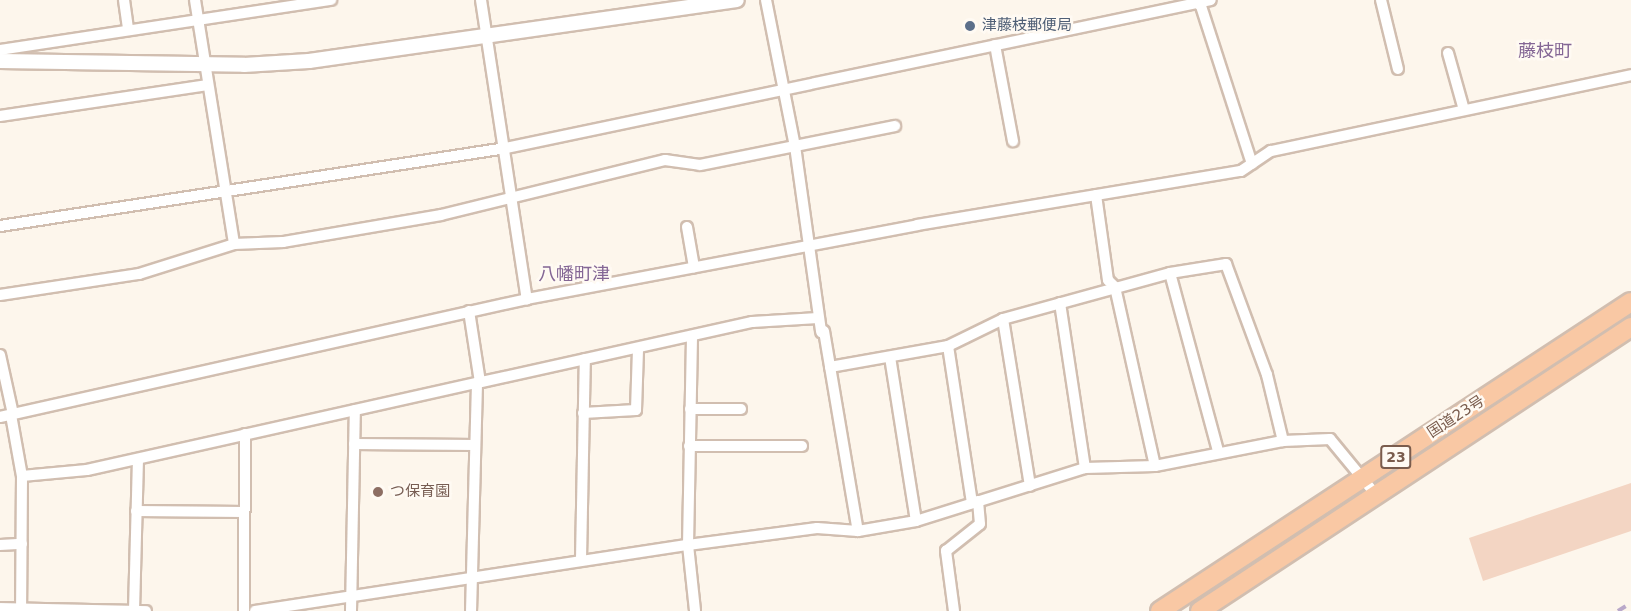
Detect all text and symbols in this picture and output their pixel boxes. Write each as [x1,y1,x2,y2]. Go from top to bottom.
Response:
place label: 津藤枝郵便局 [982,17,1072,35]
marker: 津藤枝郵便局 [963,19,977,33]
district label: 藤枝町 [1518,40,1572,62]
district label: 八幡町津 [538,263,610,285]
street label: 国道23号 [1424,392,1488,442]
road number: 23 [1380,446,1412,468]
place label: つ保育園 [390,483,450,501]
marker: つ保育園 [371,485,385,499]

